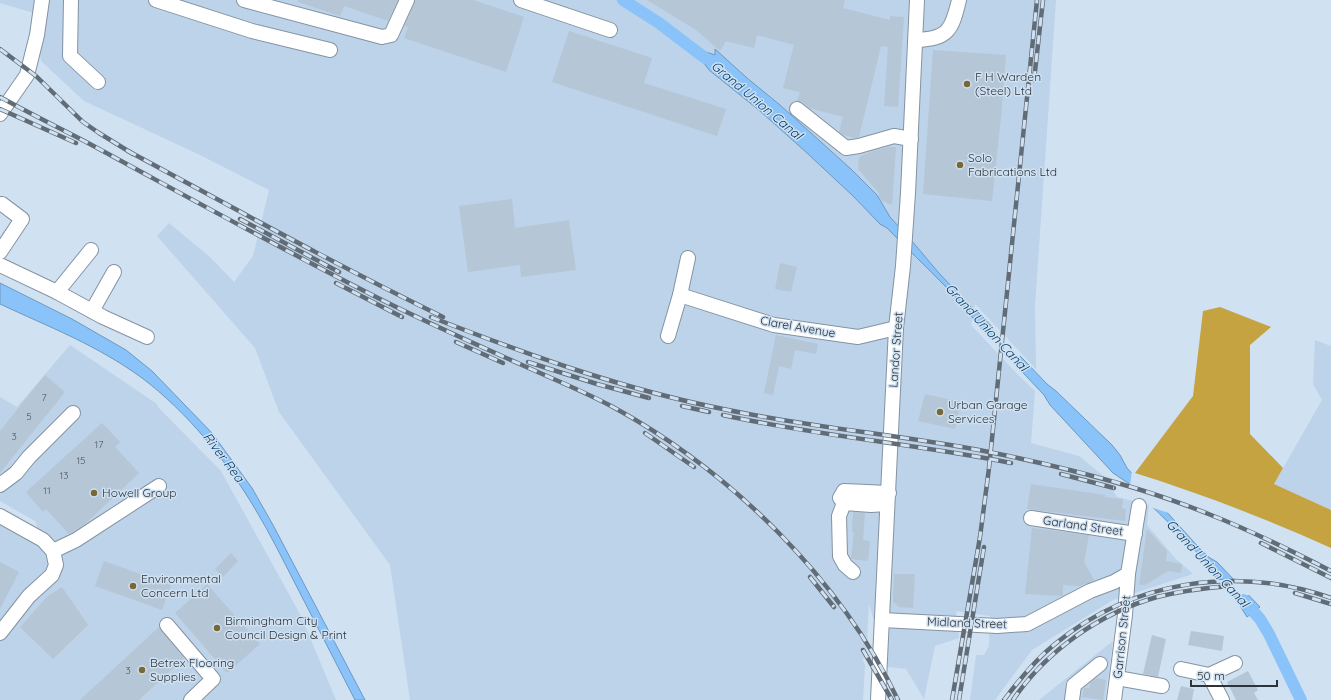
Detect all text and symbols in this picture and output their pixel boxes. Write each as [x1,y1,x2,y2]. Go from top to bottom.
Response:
water label: Grand Union Canal [708,57,807,144]
place label: F H Warden (Steel) Ltd [975,69,1041,98]
marker: F H Warden (Steel) Ltd [962,79,972,89]
place label: Solo Fabrications Ltd [968,150,1057,179]
marker: Solo Fabrications Ltd [955,160,965,170]
water label: Grand Union Canal [942,280,1033,376]
street label: Landor Street [885,312,906,388]
street label: Clarel Avenue [759,313,837,341]
house number: 7 [41,391,47,404]
place label: Urban Garage Services [948,397,1028,426]
marker: Urban Garage Services [935,407,945,417]
house number: 5 [26,410,32,423]
water label: River Rea [200,429,249,486]
house number: 3 [11,430,17,443]
house number: 17 [95,438,103,451]
house number: 15 [76,454,86,467]
house number: 13 [60,469,68,482]
house number: 11 [43,484,51,497]
place label: Howell Group [102,485,177,500]
marker: Howell Group [89,488,99,498]
street label: Garland Street [1042,512,1124,539]
water label: Grand Union Canal [1163,516,1254,612]
place label: Environmental Concern Ltd [141,571,221,600]
marker: Environmental Concern Ltd [128,581,138,591]
street label: Garrison Street [1110,595,1133,679]
place label: Birmingham City Council Design & Print [225,613,347,642]
street label: Midland Street [927,614,1007,631]
marker: Birmingham City Council Design & Print [212,623,222,633]
place label: Betrex Flooring Supplies [150,655,234,684]
scale bar [1191,662,1277,688]
house number: 3 [125,664,131,677]
marker: Betrex Flooring Supplies [137,665,147,675]
text: 50 m [1197,668,1225,683]

